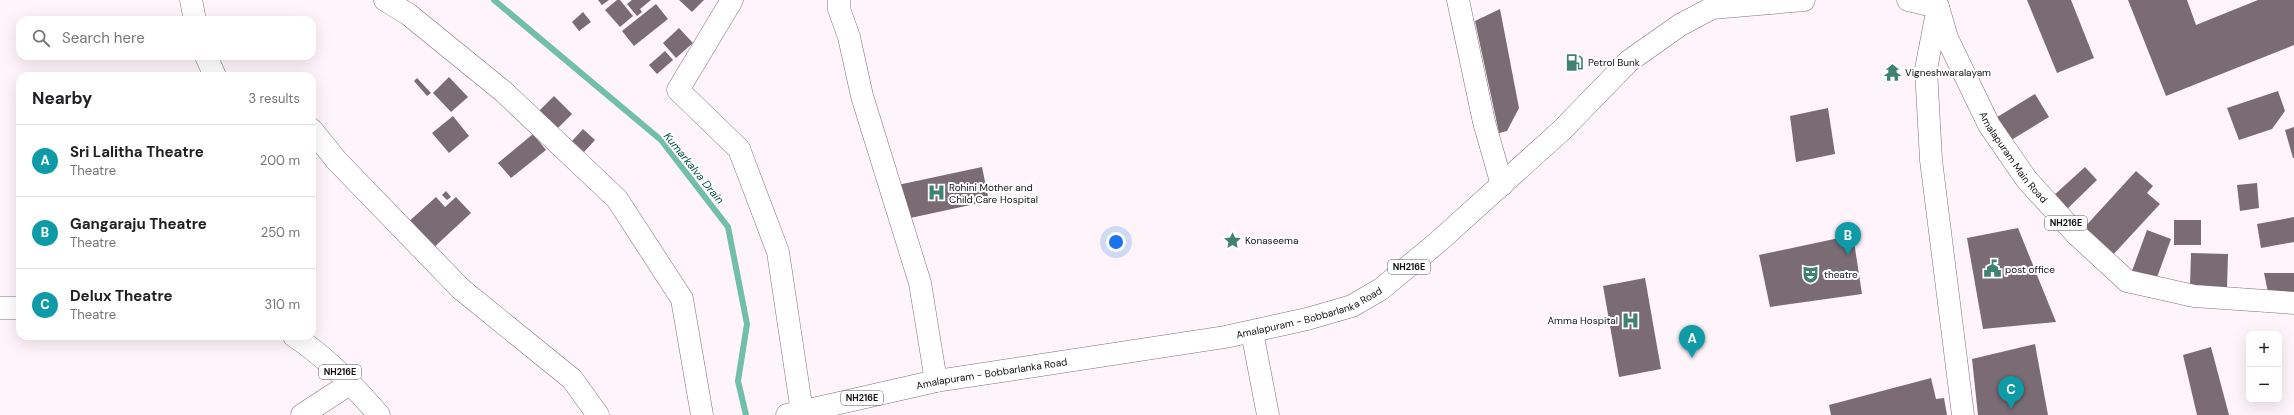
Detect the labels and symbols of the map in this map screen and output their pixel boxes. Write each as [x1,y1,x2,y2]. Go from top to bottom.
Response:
fuel station icon: Petrol Bunk [1565,52,1585,72]
place label: Petrol Bunk [1588,56,1640,69]
temple icon: Vigneshwaralayam [1882,62,1902,82]
place label: Vigneshwaralayam [1905,66,1991,79]
street label: Amalapuram Main Road [1977,109,2051,205]
water label: Kumarkalva Drain [661,129,727,207]
place label: Rohini Mother and Child Care Hospital [949,181,1038,206]
hospital icon: Rohini Mother and Child Care Hospital [926,183,946,203]
road number: NH216E [2045,216,2087,230]
pin: B [1835,222,1861,255]
place icon: Konaseema [1222,230,1242,250]
your location [1106,232,1126,252]
place label: Konaseema [1245,234,1298,247]
public building icon: post office [1982,259,2002,279]
road number: NH216E [1388,260,1430,274]
place label: post office [2005,263,2055,276]
theatre icon: theatre [1801,264,1821,284]
place label: theatre [1824,268,1858,281]
street label: Amalapuram - Bobbarlanka Road [1235,283,1384,341]
hospital icon: Amma Hospital [1621,310,1641,330]
place label: Amma Hospital [1547,314,1618,327]
pin: A [1679,325,1705,358]
street label: Amalapuram - Bobbarlanka Road [915,355,1068,392]
road number: NH216E [319,365,361,379]
pin: C [1998,376,2024,409]
road number: NH216E [841,391,883,405]

